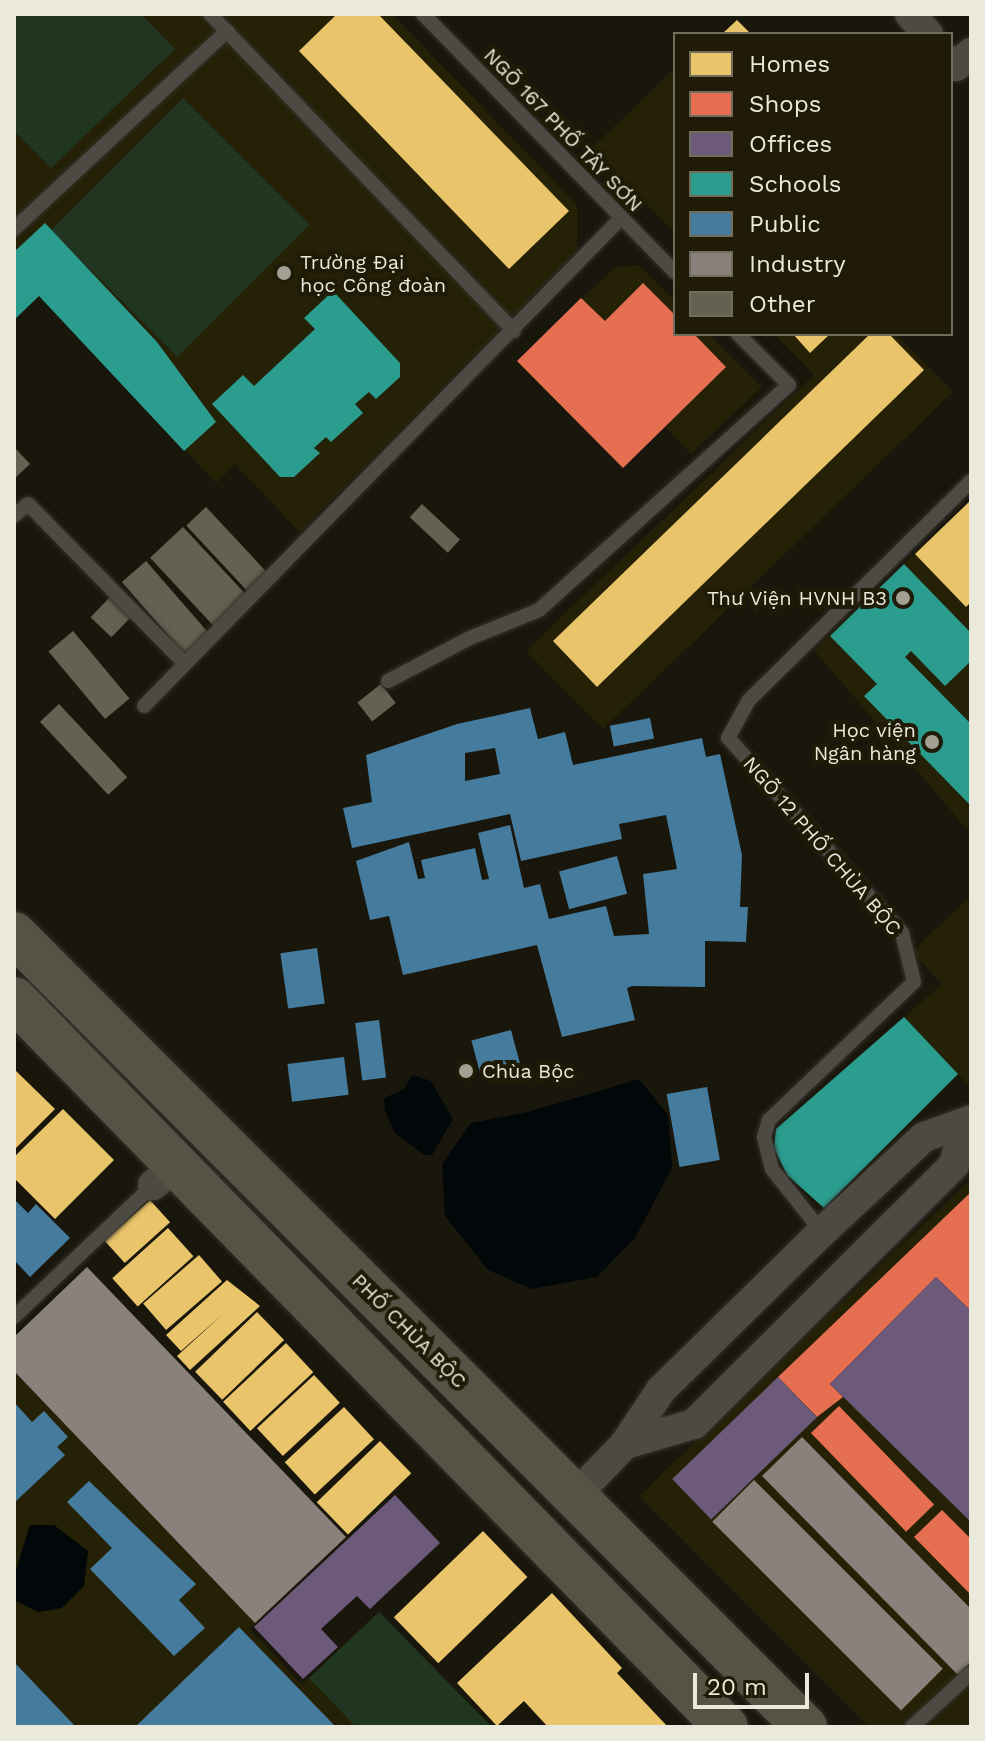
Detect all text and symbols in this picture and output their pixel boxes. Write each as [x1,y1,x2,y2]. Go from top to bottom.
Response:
legend [673,32,953,336]
street label: NGÕ 167 PHỐ TÂY SƠN [478,42,648,218]
text: Homes [749,50,830,78]
text: Shops [749,90,821,118]
text: Offices [749,130,832,158]
text: Schools [749,170,841,198]
text: Public [749,210,821,238]
place label: Trường Đại học Công đoàn [300,250,446,297]
text: Industry [749,250,846,278]
marker: Trường Đại học Công đoàn [275,264,293,282]
text: Other [749,290,816,318]
place label: Thư Viện HVNH B3 [706,586,887,610]
marker: Thư Viện HVNH B3 [894,589,912,607]
place label: Học viện Ngân hàng [814,718,916,765]
marker: Học viện Ngân hàng [923,733,941,751]
street label: NGÕ 12 PHỐ CHÙA BỘC [738,751,906,941]
place label: Chùa Bộc [482,1059,575,1083]
marker: Chùa Bộc [457,1062,475,1080]
street label: PHỐ CHÙA BỘC [347,1269,471,1393]
scale bar [697,1657,813,1707]
text: 20 m [707,1673,767,1701]

